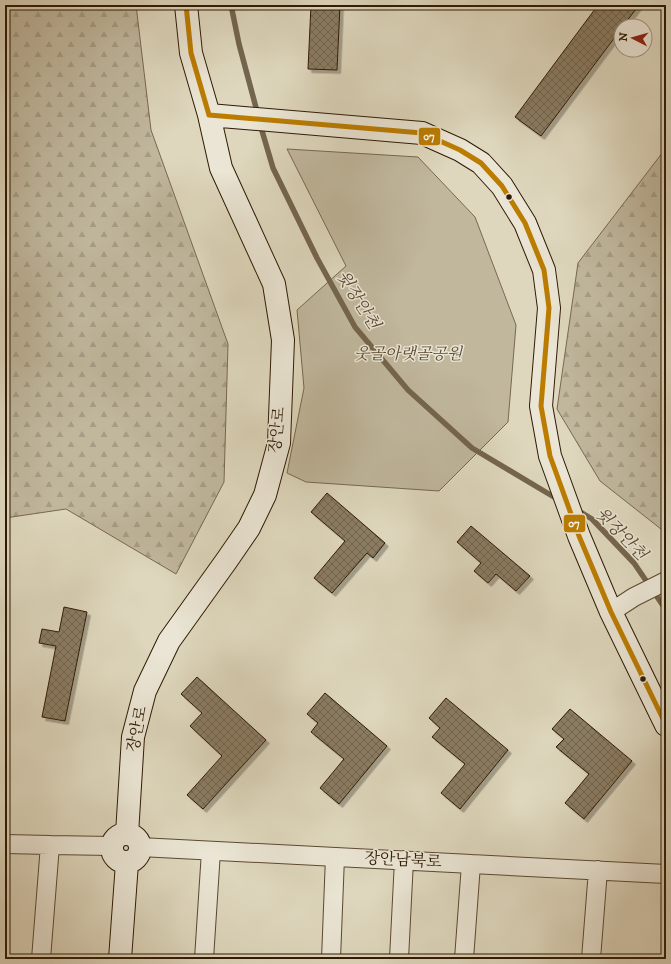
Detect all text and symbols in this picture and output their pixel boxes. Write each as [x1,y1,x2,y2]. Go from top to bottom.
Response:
north arrow [613,18,653,58]
text: N [617,32,631,42]
line badge: 07 [418,127,441,146]
text: 07 [423,130,435,144]
unlabelled marker [504,192,514,202]
water label: 윗장안천 [331,266,386,335]
park label: 웃골아랫골공원 [354,344,464,364]
street label: 장안로 [265,405,289,454]
water label: 윗장안천 [590,503,653,566]
line badge: 07 [563,514,586,533]
text: 07 [568,517,580,531]
unlabelled marker [638,674,648,684]
street label: 장안로 [123,704,151,754]
street label: 장안남북로 [364,848,443,872]

